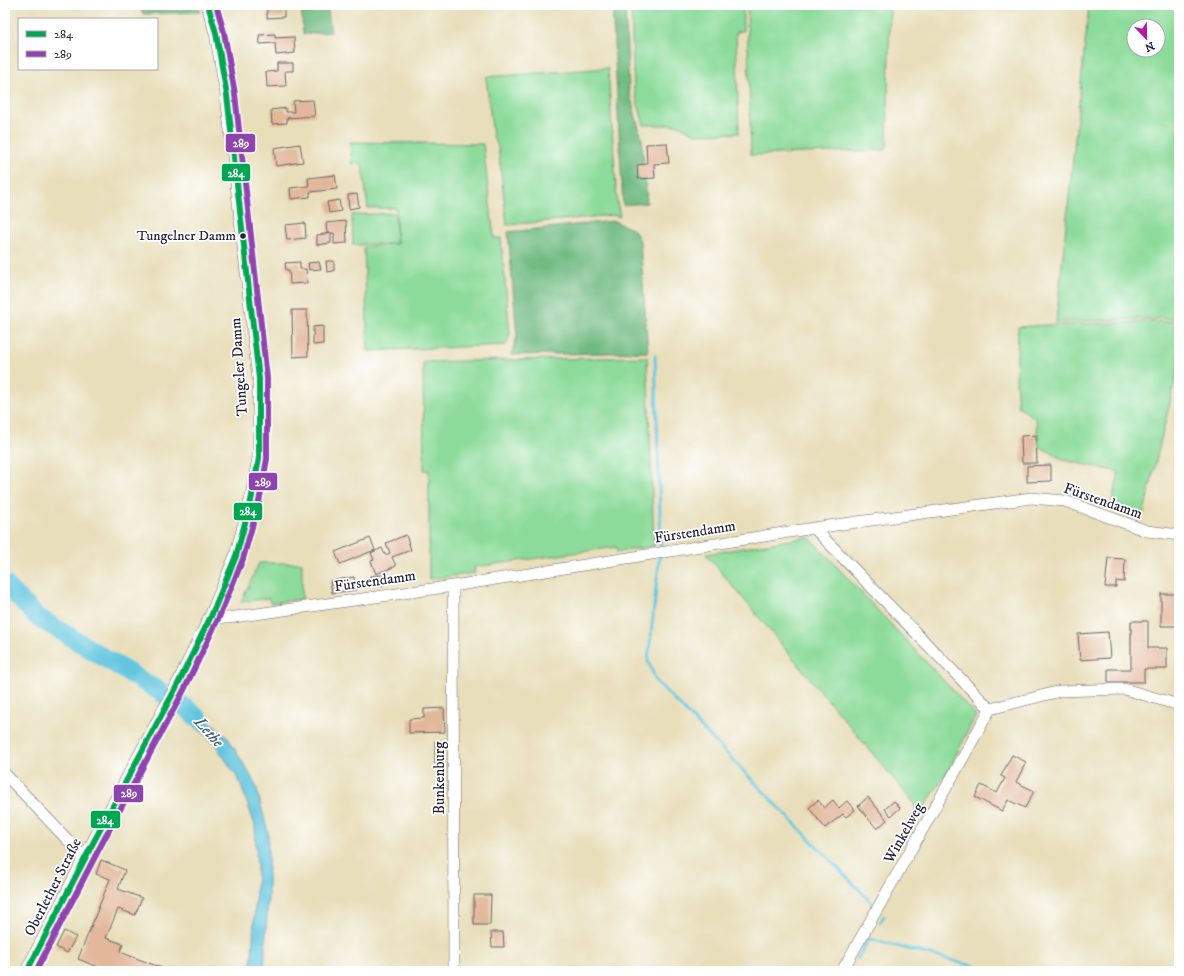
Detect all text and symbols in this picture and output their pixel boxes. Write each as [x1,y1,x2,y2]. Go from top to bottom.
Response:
legend [18,18,158,70]
north arrow [1126,18,1166,58]
text: 284 [54,27,74,42]
text: N [1143,38,1156,55]
text: 289 [54,47,72,62]
line badge: 289 [225,133,256,153]
text: 289 [233,137,250,151]
line badge: 284 [221,163,251,182]
text: 284 [227,167,245,181]
place label: Tungelner Damm [137,227,236,245]
marker: Tungelner Damm [238,231,248,241]
street label: Tungeler Damm [226,317,252,417]
line badge: 289 [248,472,278,491]
text: 289 [255,476,272,490]
street label: Fürstendamm [1061,479,1145,523]
line badge: 284 [233,502,263,521]
text: 284 [239,505,257,519]
street label: Fürstendamm [653,516,737,548]
street label: Fürstendamm [333,566,417,596]
water label: Lethe [189,712,228,752]
street label: Bunkenburg [430,741,449,815]
line badge: 289 [113,784,144,803]
text: 289 [121,787,138,801]
street label: Winkelweg [879,799,929,868]
line badge: 284 [90,810,121,829]
text: 284 [96,814,114,828]
street label: Oberlether Straße [20,835,86,939]

